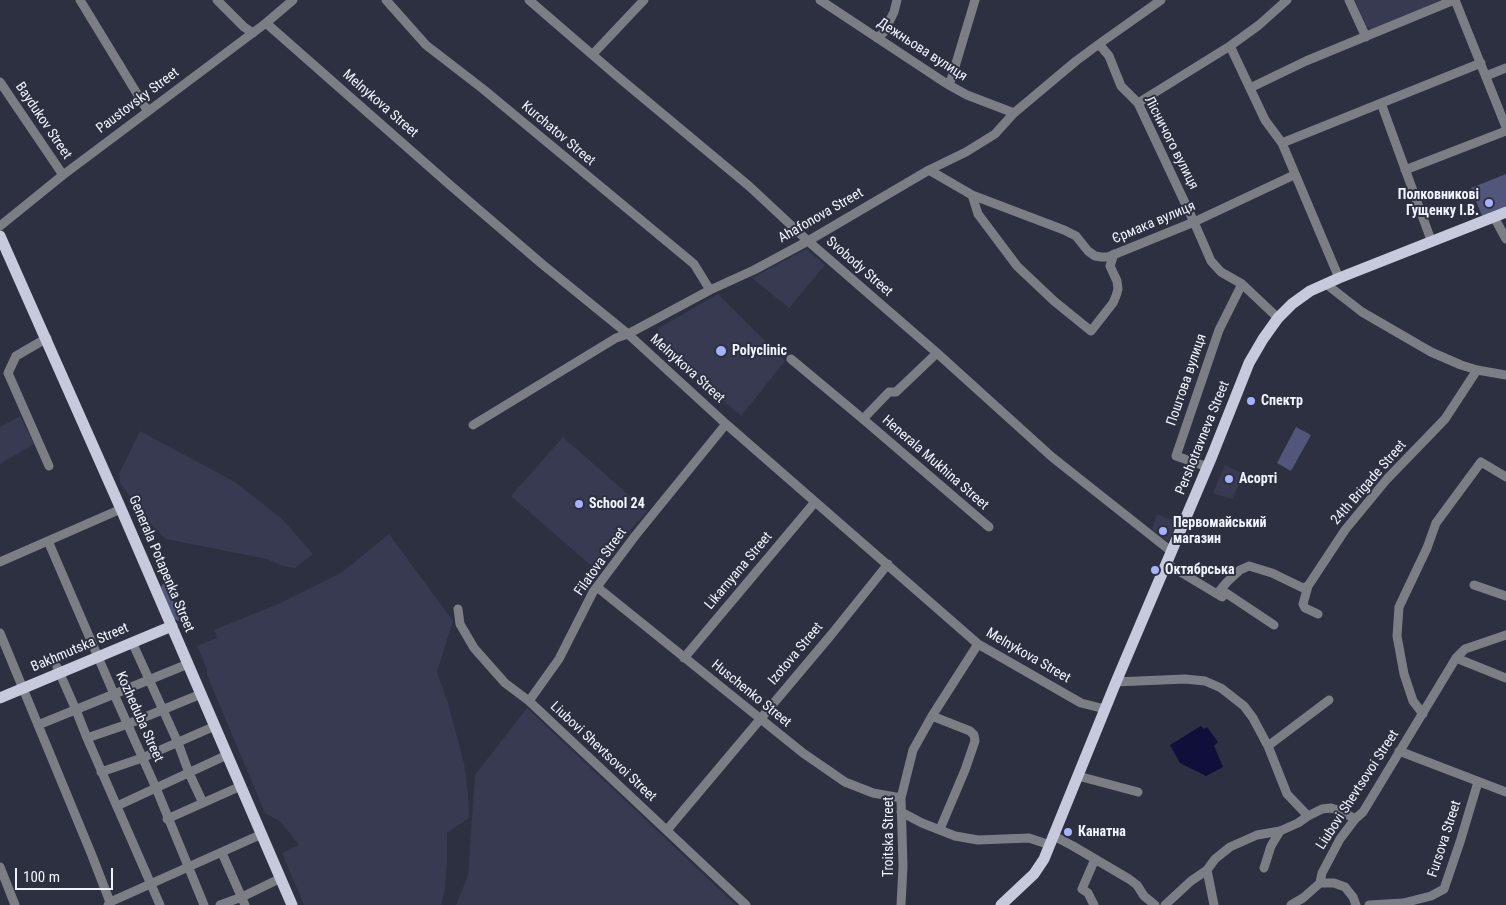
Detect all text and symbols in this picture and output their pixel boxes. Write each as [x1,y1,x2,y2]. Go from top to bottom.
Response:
street label: Дежньова вулиця [874,15,970,85]
street label: Paustovsky Street [93,65,183,137]
street label: Melnykova Street [339,67,421,141]
street label: Baydukov Street [11,79,75,163]
street label: Лісничого вулиця [1140,93,1202,193]
street label: Kurchatov Street [518,98,598,170]
street label: Ahafonova Street [776,185,866,247]
place label: Полковникові Гущенку І.В. [1398,187,1479,220]
marker: Полковникові Гущенку І.В. [1483,197,1495,209]
street label: Єрмака вулиця [1110,198,1198,248]
street label: Svobody Street [822,233,896,301]
street label: Melnykova Street [646,331,728,407]
street label: Поштова вулиця [1163,332,1211,428]
place label: Polyclinic [732,343,787,359]
marker: Polyclinic [714,344,728,358]
street label: Pershotravneva Street [1172,379,1234,497]
place label: Спектр [1261,393,1303,409]
marker: Спектр [1245,395,1257,407]
street label: Henerala Mukhina Street [878,412,992,514]
street label: 24th Brigade Street [1328,437,1410,529]
place label: Асорті [1239,471,1277,487]
marker: Асорті [1223,473,1235,485]
street label: Generala Potapenka Street [125,493,197,635]
place label: School 24 [589,496,645,512]
marker: School 24 [573,498,585,510]
place label: Первомайський магазин [1173,515,1266,548]
street label: Filatova Street [571,525,631,599]
marker: Первомайський магазин [1157,525,1169,537]
street label: Likarnyana Street [702,529,776,613]
place label: Октябрська [1165,562,1235,578]
marker: Октябрська [1149,564,1161,576]
street label: Izotova Street [765,619,827,689]
street label: Bakhmutska Street [29,620,131,676]
street label: Melnykova Street [983,625,1073,687]
street label: Huschenko Street [708,657,794,731]
street label: Kozheduba Street [112,669,166,765]
street label: Liubovi Shevtsovoi Street [546,698,660,806]
street label: Liubovi Shevtsovoi Street [1313,727,1403,853]
street label: Troitska Street [881,797,897,877]
street label: Fursova Street [1425,799,1465,879]
place label: Канатна [1078,824,1126,840]
marker: Канатна [1062,826,1074,838]
scale bar [18,858,115,890]
text: 100 m [23,868,60,886]

